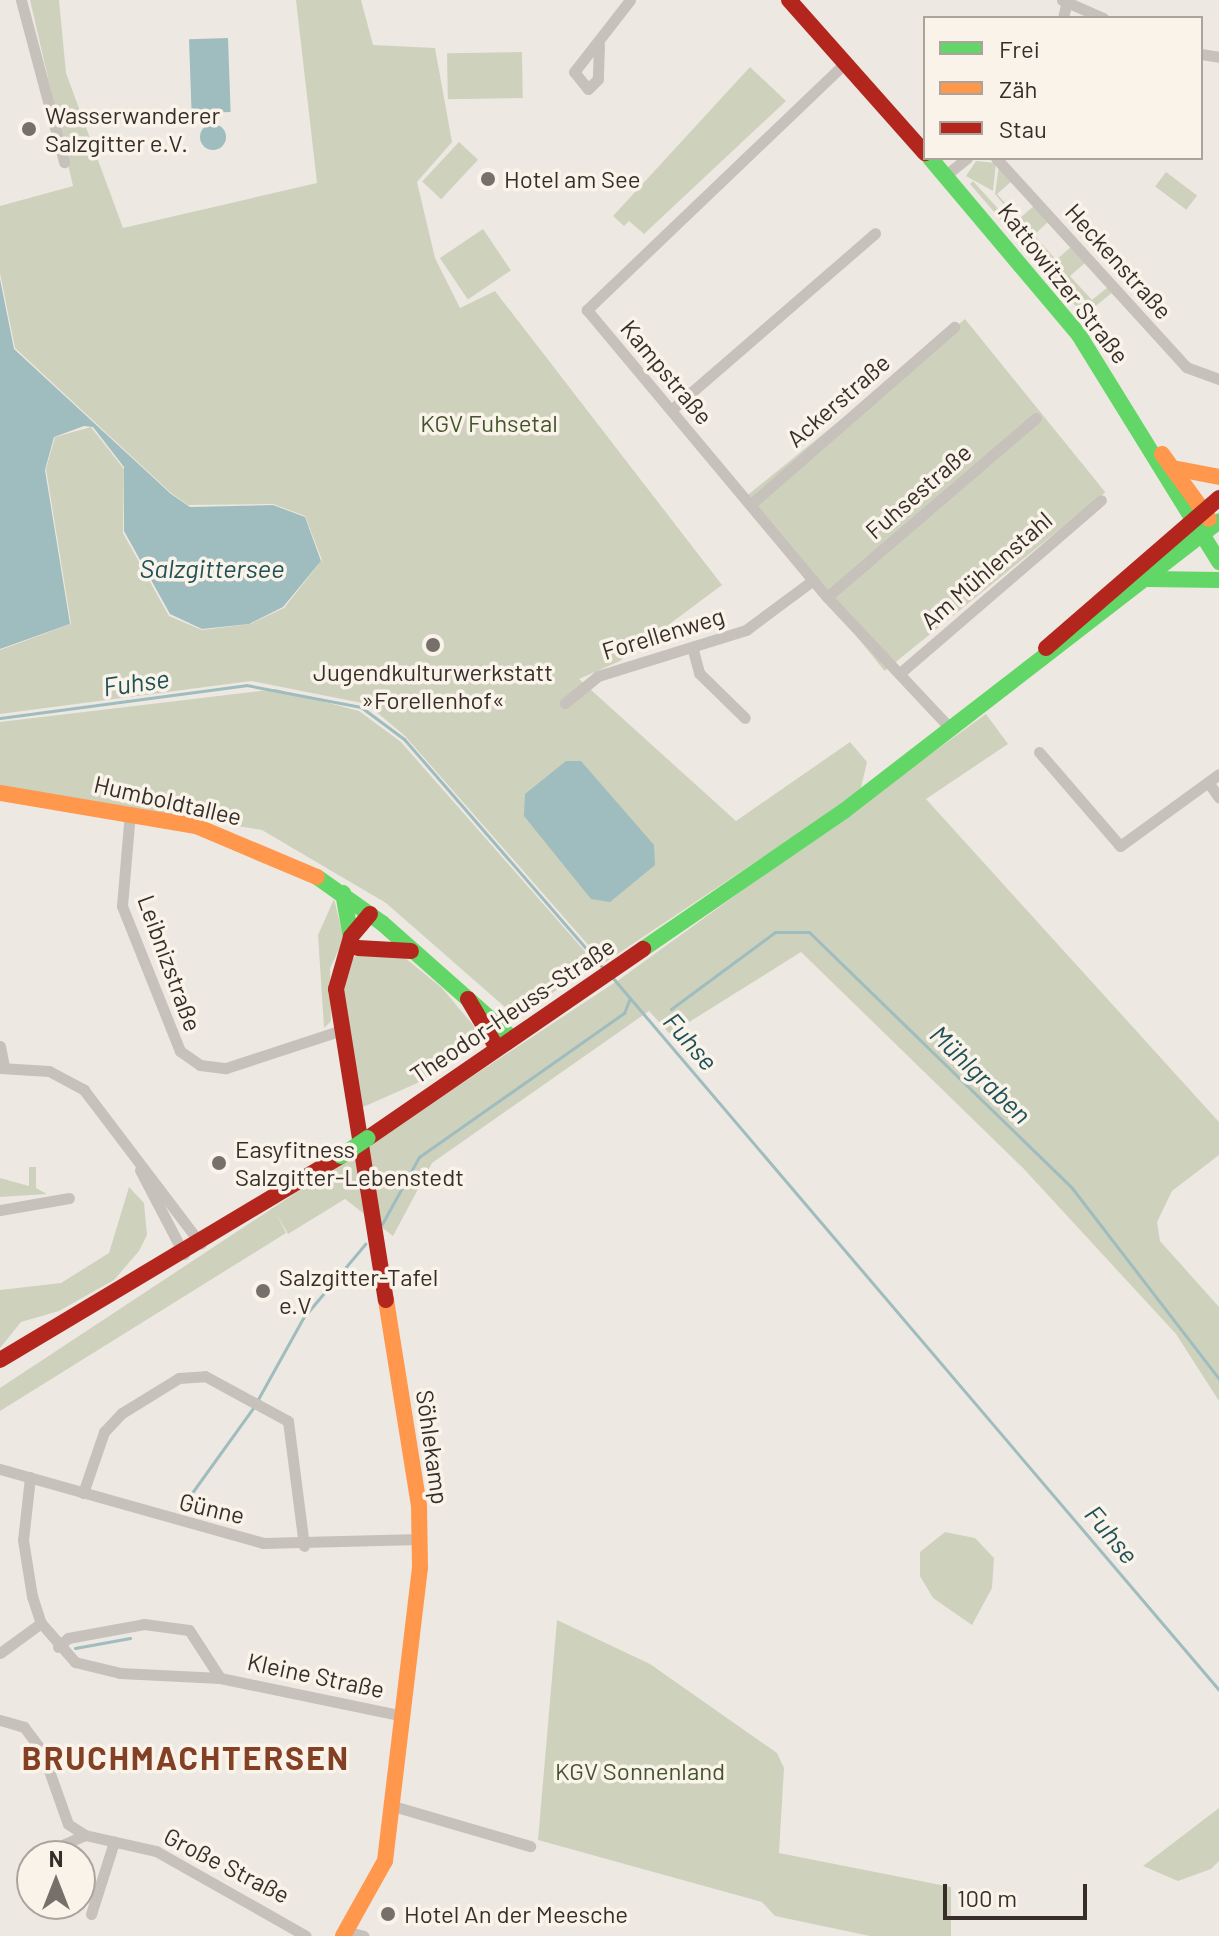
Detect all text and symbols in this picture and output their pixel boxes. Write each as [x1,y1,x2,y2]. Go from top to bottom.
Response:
legend [923,16,1203,160]
text: Frei [999,34,1040,63]
text: Zäh [999,74,1037,103]
place label: Wasserwanderer Salzgitter e.V. [45,101,220,157]
text: Stau [999,114,1047,143]
marker: Wasserwanderer Salzgitter e.V. [20,120,38,138]
place label: Hotel am See [504,165,641,193]
marker: Hotel am See [479,170,497,188]
street label: Kattowitzer Straße [992,197,1136,369]
street label: Heckenstraße [1060,197,1178,325]
street label: Kampstraße [615,314,719,430]
street label: Ackerstraße [781,347,895,453]
park label: KGV Fuhsetal [420,409,558,437]
street label: Fuhsestraße [859,437,977,545]
street label: Am Mühlenstahl [914,505,1058,635]
water label: Salzgittersee [139,552,285,584]
street label: Forellenweg [598,601,728,665]
marker: Jugendkulturwerkstatt »Forellenhof« [424,636,442,654]
place label: Jugendkulturwerkstatt »Forellenhof« [313,658,553,714]
water label: Fuhse [101,662,171,702]
street label: Humboldtallee [91,769,245,831]
street label: Leibnizstraße [132,891,208,1035]
street label: Theodor-Heuss-Straße [404,931,620,1089]
water label: Fuhse [657,1006,725,1076]
water label: Mühlgraben [924,1018,1038,1130]
place label: Easyfitness Salzgitter-Lebenstedt [235,1135,464,1191]
marker: Easyfitness Salzgitter-Lebenstedt [210,1154,228,1172]
place label: Salzgitter-Tafel e.V [279,1263,438,1319]
marker: Salzgitter-Tafel e.V [254,1282,272,1300]
street label: Söhlekamp [411,1388,455,1506]
street label: Günne [177,1487,247,1529]
water label: Fuhse [1079,1498,1145,1570]
street label: Kleine Straße [245,1646,387,1704]
district label: BRUCHMACHTERSEN [22,1738,350,1776]
park label: KGV Sonnenland [555,1757,725,1785]
street label: Große Straße [159,1821,295,1909]
north arrow [16,1840,96,1920]
text: N [49,1845,63,1871]
scale bar [947,1868,1091,1918]
text: 100 m [957,1883,1017,1912]
place label: Hotel An der Meesche [404,1900,628,1928]
marker: Hotel An der Meesche [379,1905,397,1923]

